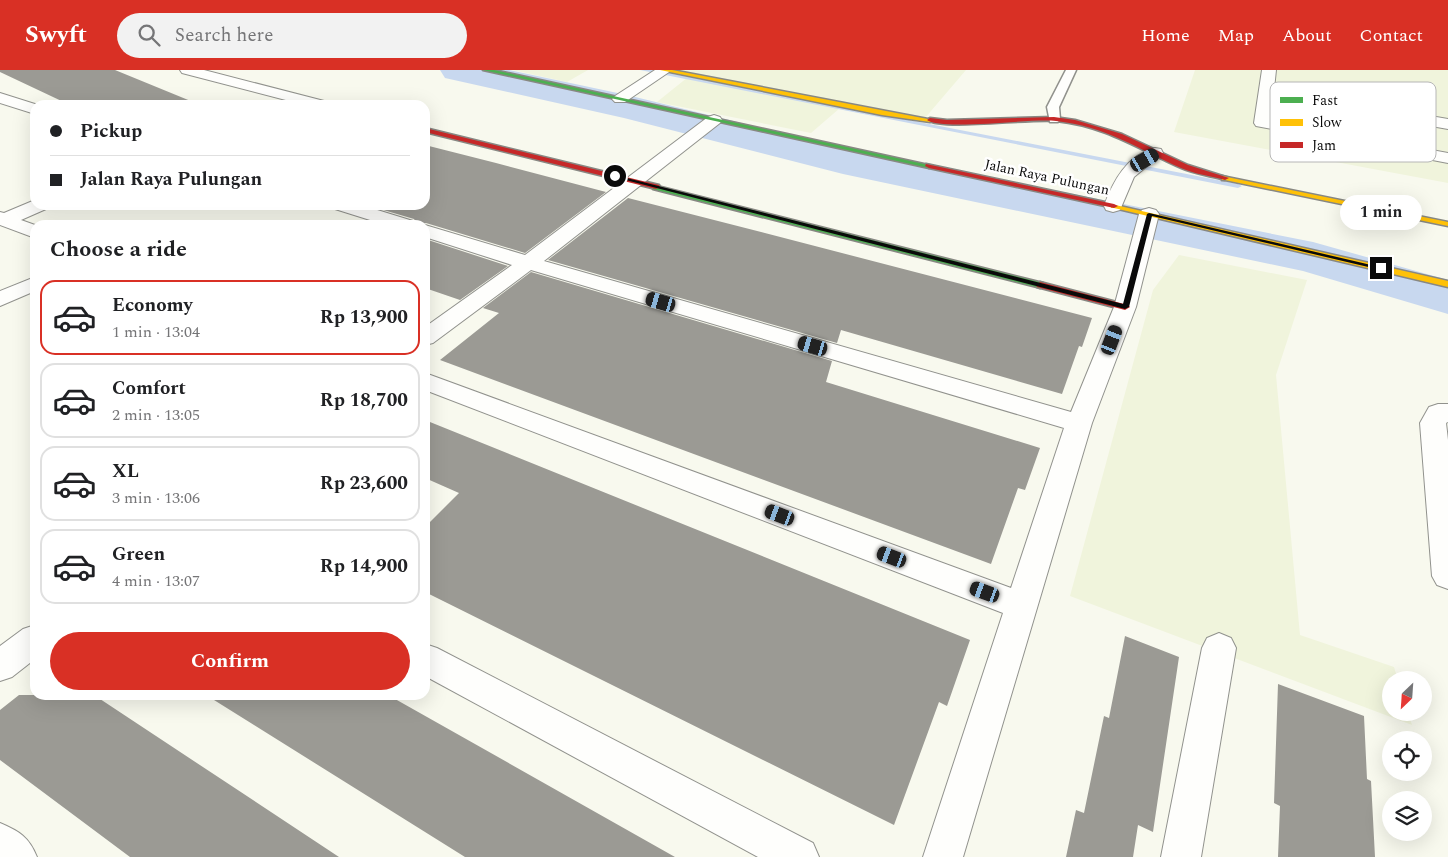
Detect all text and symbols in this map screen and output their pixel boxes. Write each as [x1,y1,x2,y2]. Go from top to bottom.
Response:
search box [117,13,467,58]
text: Swyft [25,17,87,53]
icon: search [135,21,163,49]
text: Search here [175,21,273,50]
text: Home [1141,22,1190,49]
text: Map [1218,22,1254,49]
text: About [1282,22,1332,49]
text: Contact [1360,22,1423,49]
legend [1270,82,1436,162]
text: Fast [1312,90,1338,111]
text: Slow [1312,112,1342,133]
text: Pickup [80,117,142,146]
text: Jam [1312,135,1336,156]
car [1128,146,1161,174]
street label: Jalan Raya Pulungan [983,154,1111,200]
text: Jalan Raya Pulungan [80,165,262,194]
route start [604,165,626,187]
callout: 1 min [1340,196,1422,230]
text: 1 min [1360,200,1402,224]
text: Choose a ride [50,233,187,266]
route end [1370,257,1392,279]
text: Economy [112,291,193,320]
car [644,291,677,313]
icon: car [52,295,97,340]
text: Rp 13,900 [320,303,408,332]
text: 1 min · 13:04 [112,320,200,344]
car [1099,323,1124,357]
car [796,335,829,357]
text: Comfort [112,374,186,403]
icon: car [52,378,97,423]
text: Rp 18,700 [320,386,408,415]
text: 2 min · 13:05 [112,403,200,427]
text: XL [112,457,139,486]
icon: car [52,461,97,506]
text: Rp 23,600 [320,469,408,498]
text: 3 min · 13:06 [112,486,200,510]
car [763,503,796,527]
text: Green [112,540,165,569]
icon: car [52,544,97,589]
car [875,545,908,569]
text: Rp 14,900 [320,552,408,581]
text: 4 min · 13:07 [112,569,200,593]
car [968,580,1001,604]
button: Confirm [50,632,410,690]
north arrow [1382,671,1432,721]
map controls [1382,671,1432,841]
button: locate [1382,731,1432,781]
button: layers [1382,791,1432,841]

